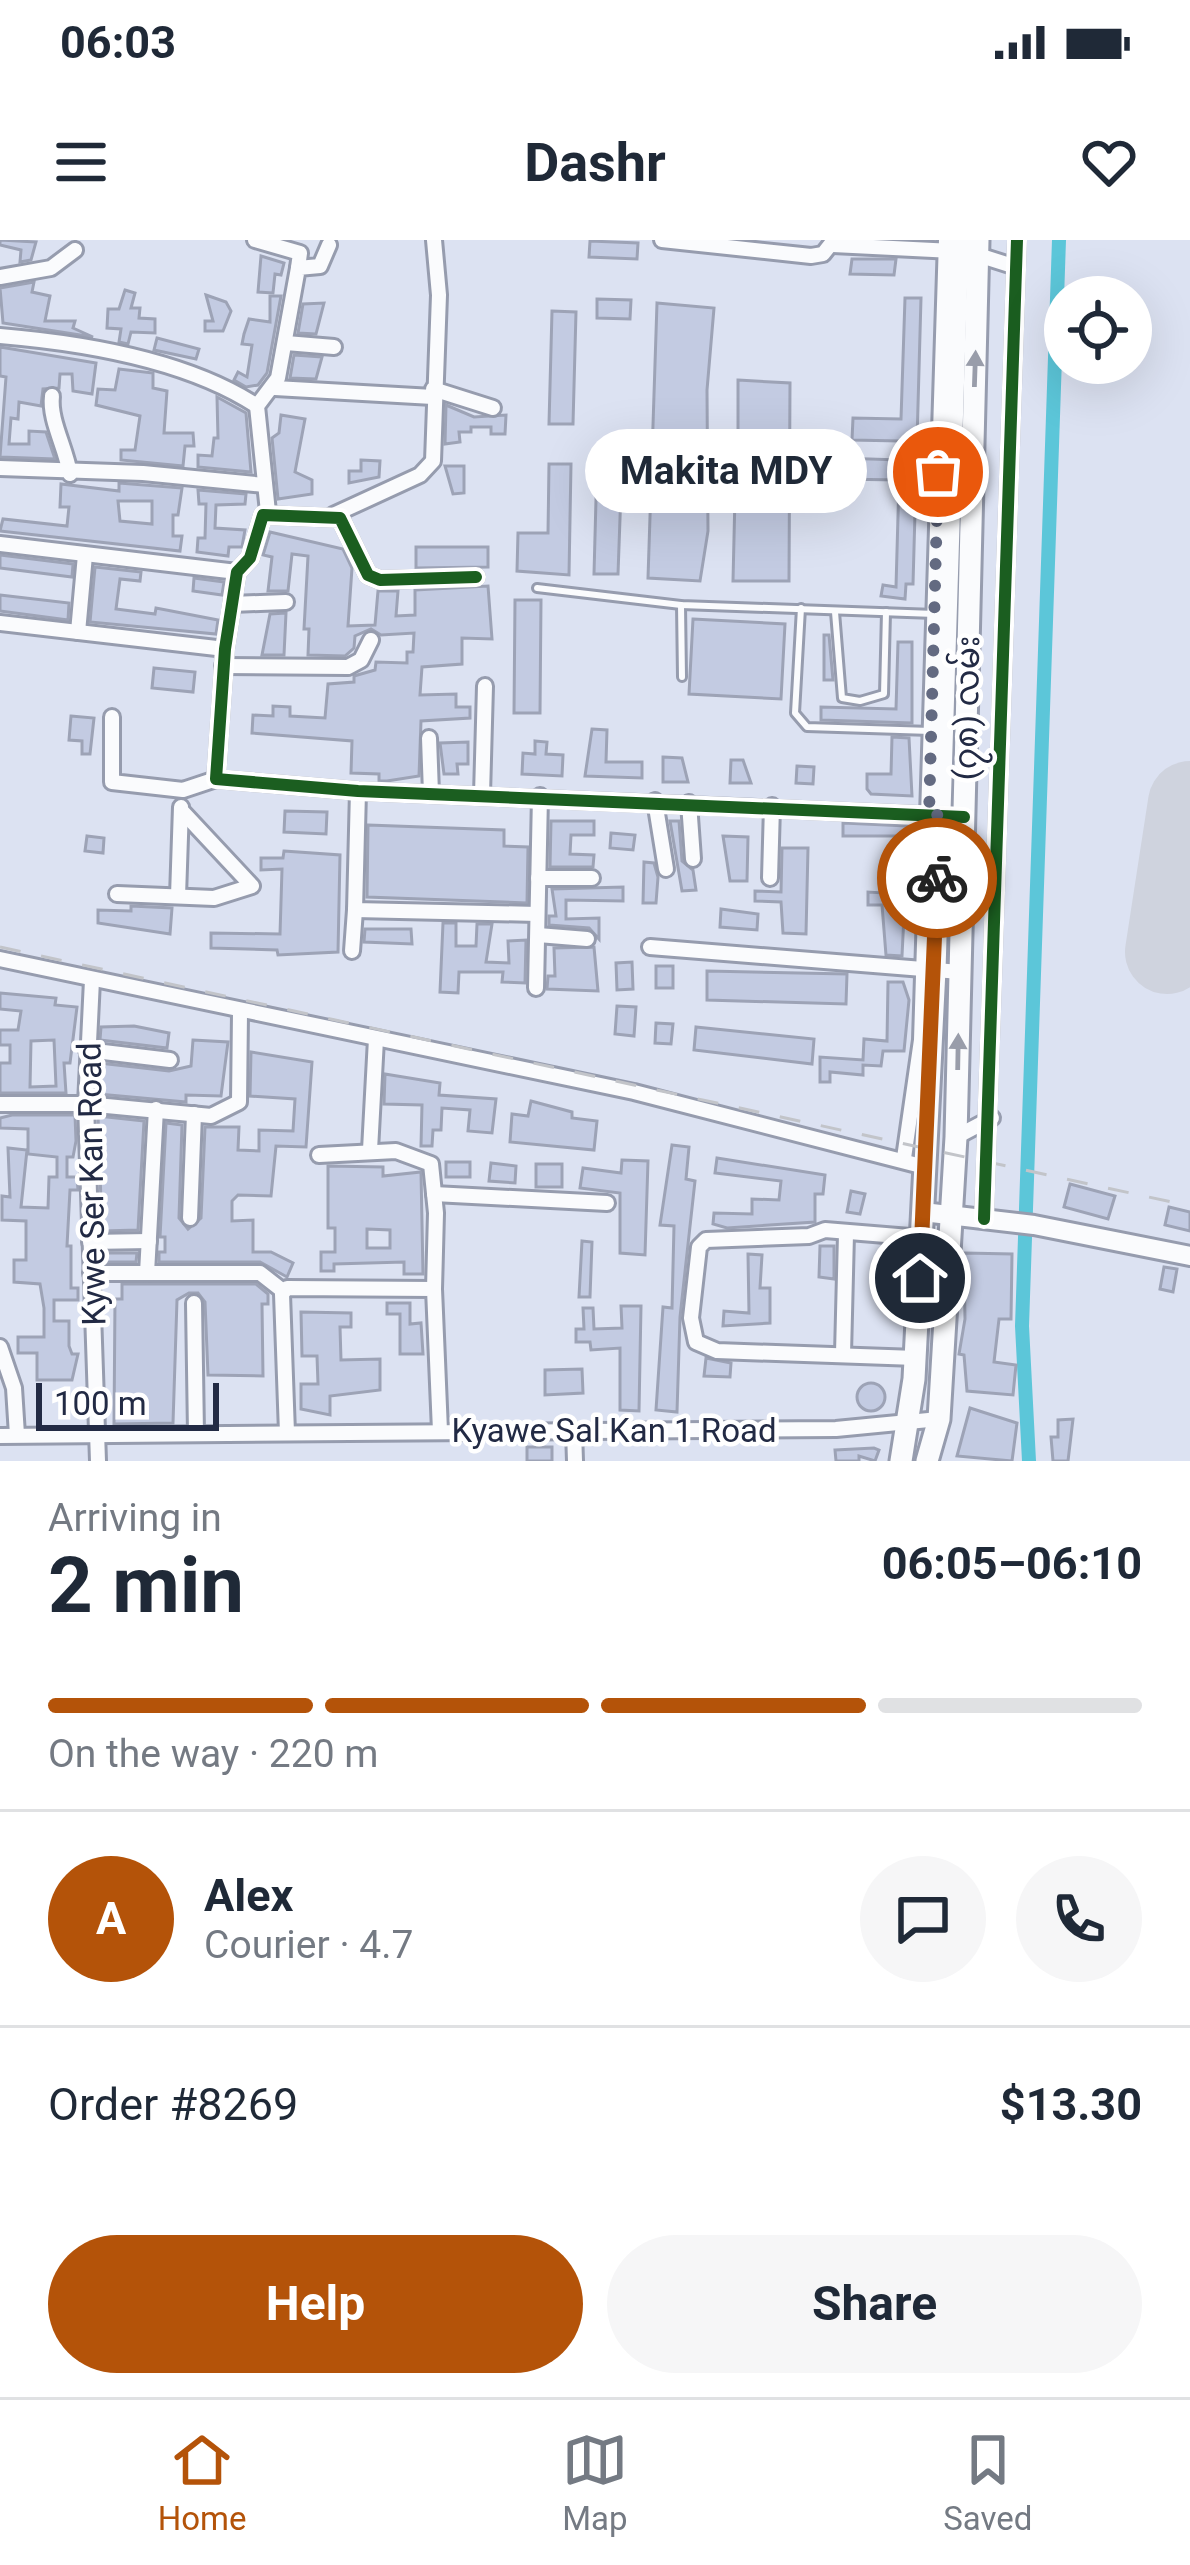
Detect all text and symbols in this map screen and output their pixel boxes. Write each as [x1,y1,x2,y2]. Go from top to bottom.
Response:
text: 06:03 [60,16,176,69]
icon: menu [48,129,114,195]
icon: heart [1076,129,1142,195]
text: Dashr [524,131,666,194]
map controls [1044,276,1152,384]
button: locate [1044,276,1152,384]
one-way arrow [965,349,984,387]
pin [887,421,989,523]
callout: Makita MDY [584,430,866,514]
icon: bag [905,439,971,505]
text: Makita MDY [620,448,832,494]
street label: (၇၈) လမ်း [943,635,994,781]
courier [877,818,997,938]
icon: bike [904,845,970,911]
one-way arrow [948,1032,967,1070]
street label: Kywe Ser Kan Road [70,1042,113,1326]
pin [869,1227,971,1329]
icon: home [887,1245,953,1311]
scale bar [36,1377,219,1430]
text: 100 m [54,1384,147,1423]
street label: Kyawe Sal Kan 1 Road [451,1411,777,1450]
text: Arriving in [48,1495,222,1541]
text: 06:05–06:10 [882,1537,1142,1590]
text: 2 min [48,1540,244,1631]
text: On the way · 220 m [48,1731,379,1777]
button: chat [860,1856,986,1982]
button: phone [1016,1856,1142,1982]
text: Alex [204,1869,293,1922]
text: A [96,1892,126,1945]
text: Courier · 4.7 [204,1922,413,1968]
text: Order #8269 [48,2078,298,2131]
text: $13.30 [1000,2078,1142,2131]
button: Help [48,2235,583,2373]
button: Share [607,2235,1142,2373]
tab: Home [158,2427,246,2538]
tab: Map [562,2427,628,2538]
tab: Saved [943,2427,1032,2538]

